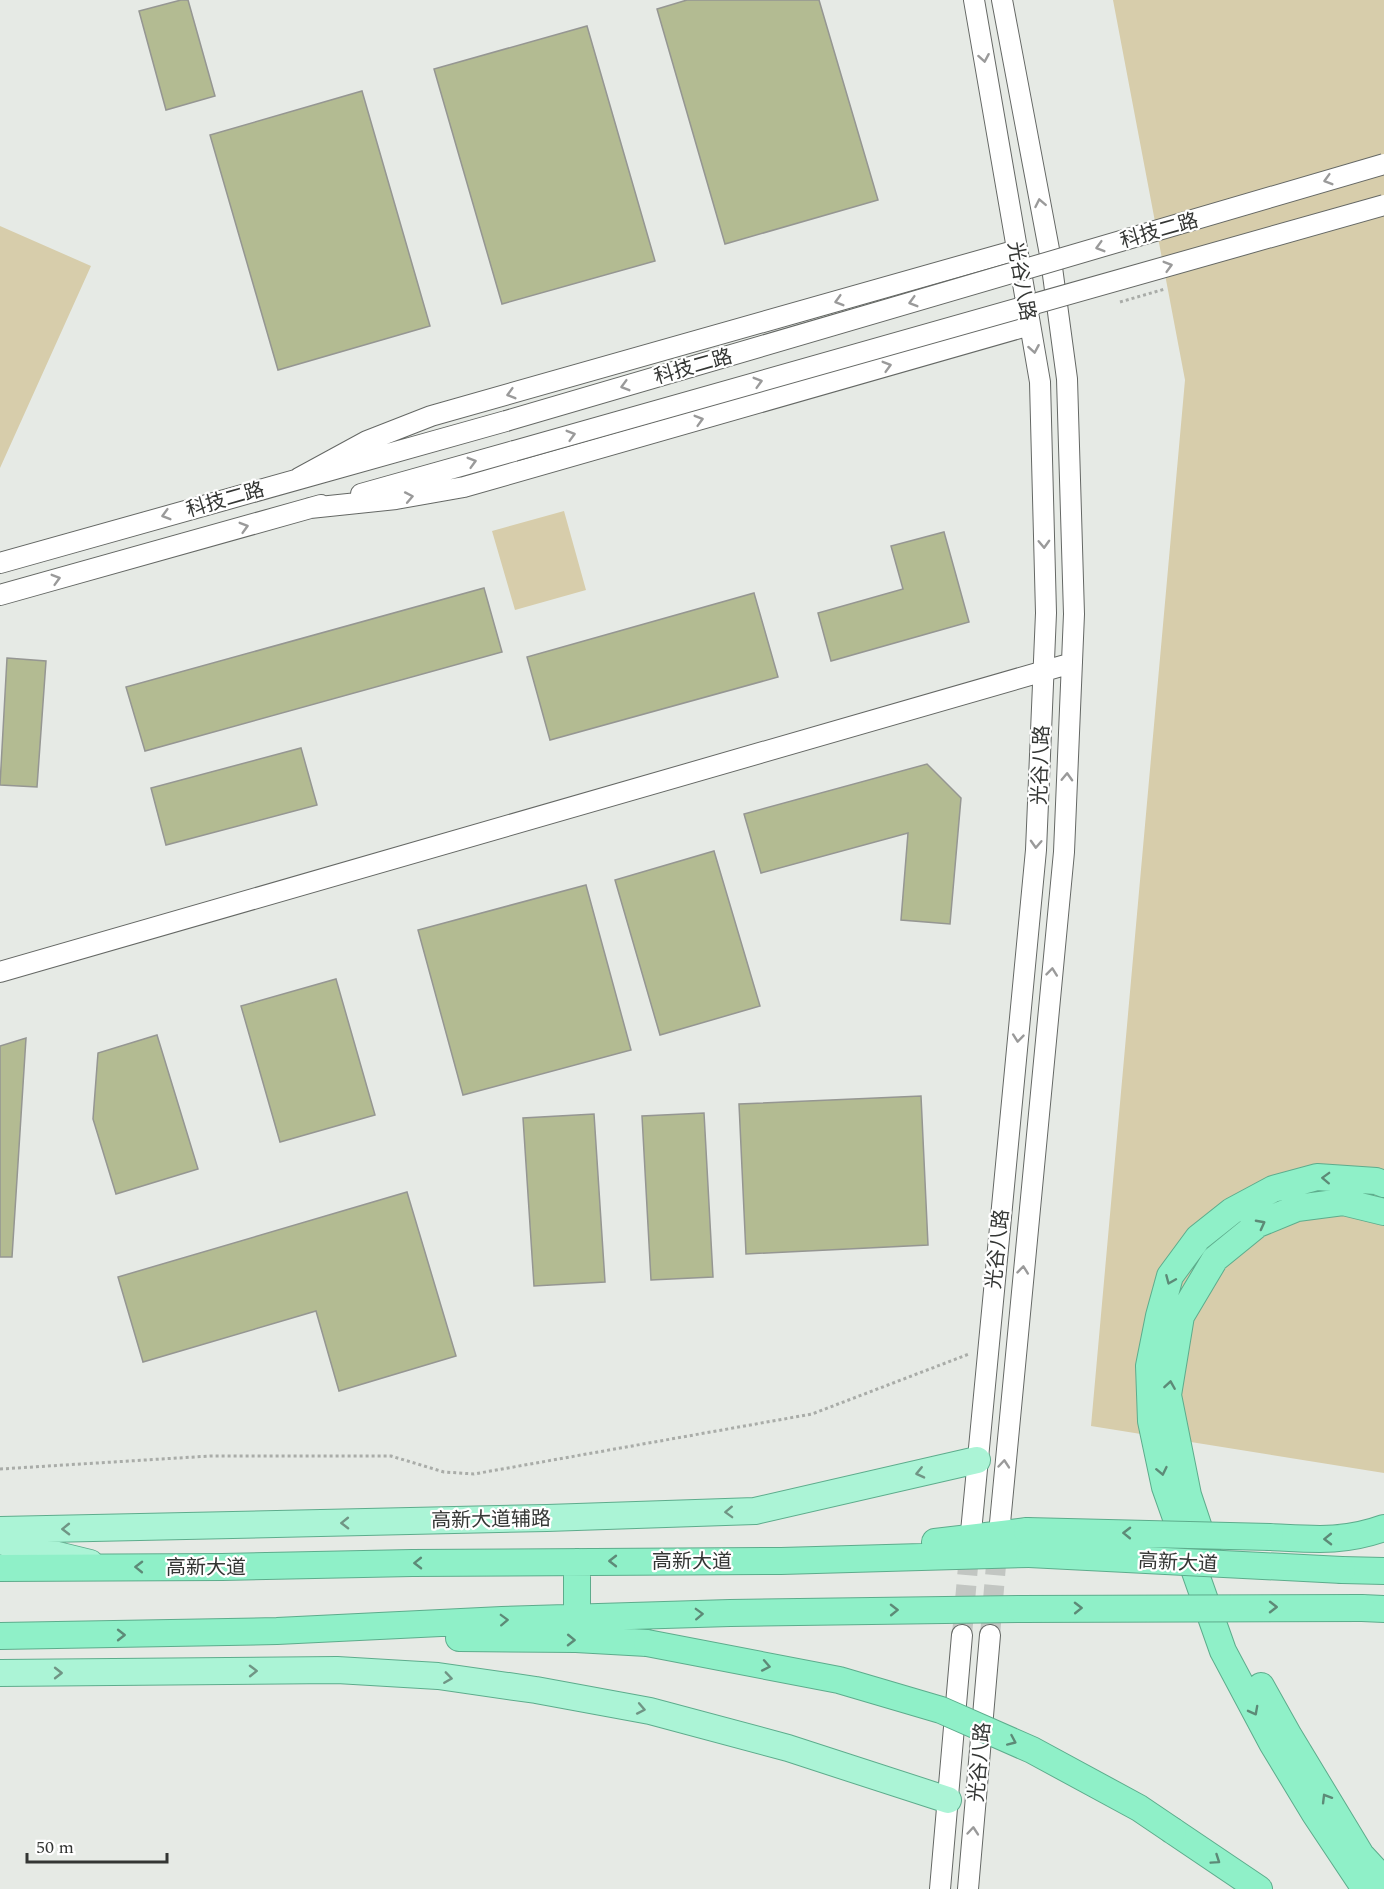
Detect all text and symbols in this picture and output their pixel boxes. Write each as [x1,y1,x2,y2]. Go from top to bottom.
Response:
one-way arrow [977,52,990,62]
one-way arrow [1323,173,1334,185]
one-way arrow [1034,198,1047,208]
street label: 科技二路 [1117,206,1202,256]
street label: 光谷八路 [999,239,1043,323]
one-way arrow [1095,240,1106,252]
one-way arrow [1162,261,1173,273]
one-way arrow [835,294,845,306]
one-way arrow [908,295,919,307]
street label: 科技二路 [651,342,736,392]
one-way arrow [1027,344,1040,354]
one-way arrow [881,361,891,373]
one-way arrow [752,377,763,389]
one-way arrow [620,379,631,391]
one-way arrow [506,387,516,400]
one-way arrow [693,415,704,427]
one-way arrow [565,430,575,442]
one-way arrow [467,457,477,470]
street label: 科技二路 [183,475,268,525]
one-way arrow [404,491,414,504]
one-way arrow [162,508,172,520]
one-way arrow [239,521,249,534]
one-way arrow [1038,539,1051,548]
one-way arrow [50,574,61,586]
street label: 光谷八路 [1025,725,1057,806]
one-way arrow [1061,773,1074,782]
one-way arrow [1030,839,1043,848]
one-way arrow [1045,967,1058,976]
one-way arrow [1012,1033,1025,1042]
one-way arrow [1322,1172,1331,1184]
street label: 光谷八路 [979,1208,1017,1290]
one-way arrow [1255,1220,1265,1231]
one-way arrow [1016,1266,1029,1275]
one-way arrow [1165,1273,1177,1284]
one-way arrow [1163,1380,1176,1390]
one-way arrow [998,1460,1011,1469]
one-way arrow [1155,1465,1168,1475]
one-way arrow [915,1466,925,1479]
street label: 高新大道辅路 [431,1504,551,1536]
one-way arrow [725,1505,734,1518]
one-way arrow [341,1516,350,1529]
one-way arrow [62,1522,71,1535]
one-way arrow [1123,1527,1132,1539]
one-way arrow [1323,1533,1332,1546]
street label: 高新大道 [1137,1546,1219,1580]
street label: 高新大道 [652,1547,732,1577]
street label: 高新大道 [166,1553,246,1583]
one-way arrow [609,1555,618,1567]
one-way arrow [414,1557,423,1569]
one-way arrow [135,1560,144,1573]
one-way arrow [1269,1601,1278,1613]
one-way arrow [1074,1602,1083,1614]
one-way arrow [889,1604,898,1616]
one-way arrow [694,1608,703,1620]
one-way arrow [499,1614,508,1627]
one-way arrow [117,1629,126,1641]
one-way arrow [566,1633,575,1646]
one-way arrow [761,1659,771,1672]
one-way arrow [249,1665,258,1677]
one-way arrow [54,1667,63,1679]
one-way arrow [444,1671,453,1683]
one-way arrow [635,1702,645,1715]
one-way arrow [1247,1704,1259,1715]
street label: 光谷八路 [962,1721,998,1803]
one-way arrow [1006,1734,1017,1746]
one-way arrow [1322,1794,1334,1804]
scale bar [27,1826,166,1864]
one-way arrow [966,1826,979,1835]
text: 50 m [36,1834,74,1861]
one-way arrow [1210,1853,1221,1864]

